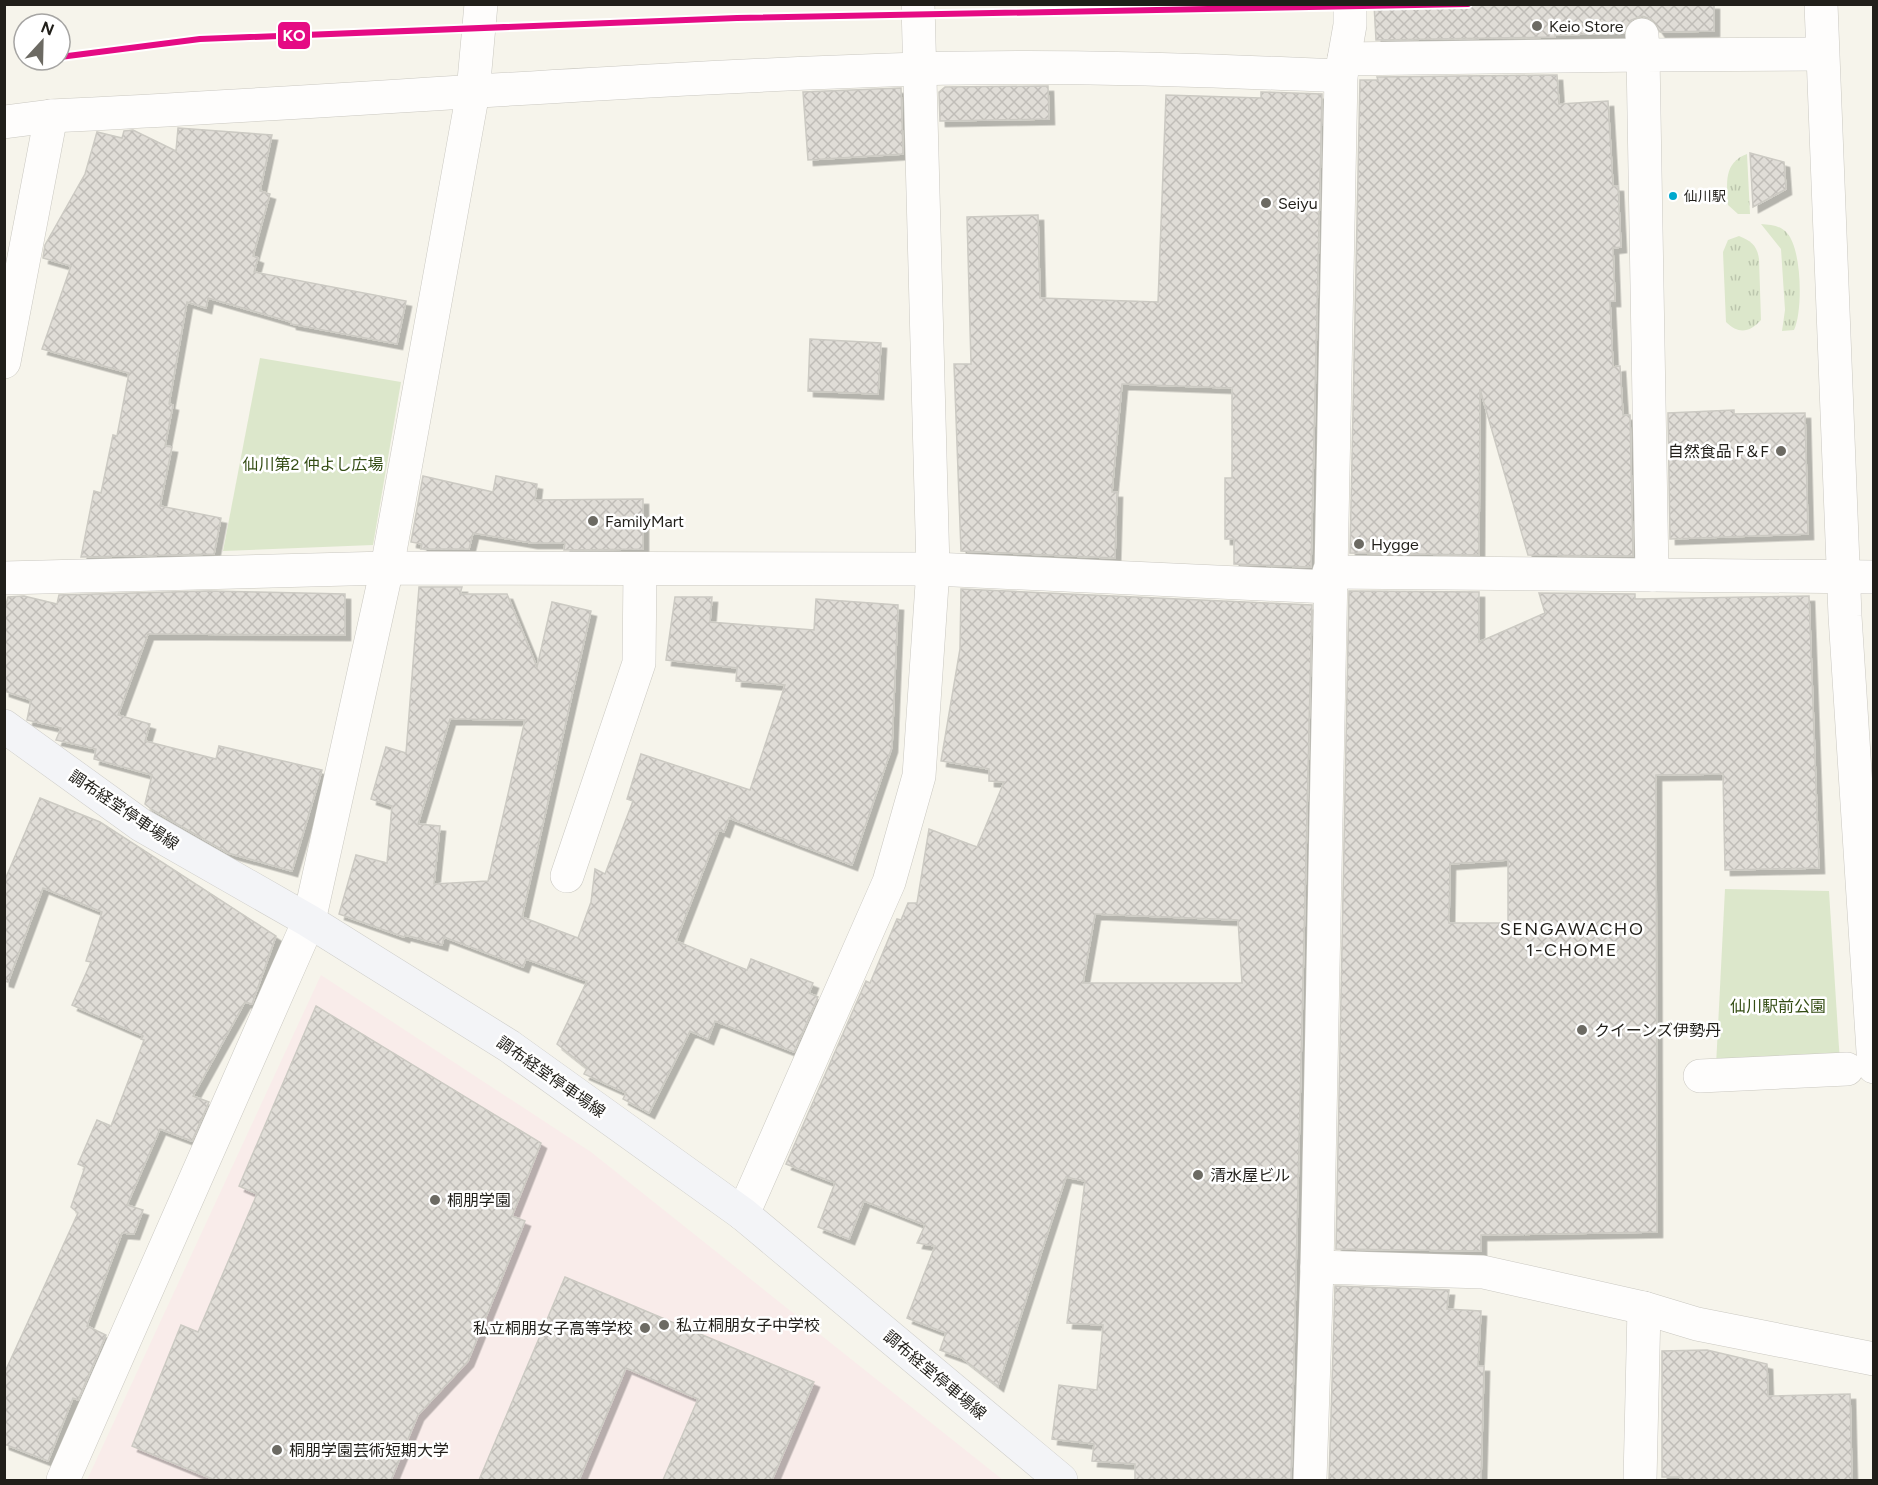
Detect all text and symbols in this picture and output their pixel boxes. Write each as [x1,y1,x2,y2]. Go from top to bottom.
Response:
north arrow [12,12,72,72]
text: N [38,17,57,40]
place label: Keio Store [1549,17,1624,36]
marker: Keio Store [1530,19,1544,33]
line badge: KO [277,21,311,50]
text: KO [282,26,306,45]
place label: 仙川駅 [1684,188,1726,205]
marker: 仙川駅 [1667,190,1679,202]
place label: Seiyu [1278,194,1318,213]
marker: Seiyu [1259,196,1273,210]
place label: 自然食品 F＆F [1668,442,1769,461]
marker: 自然食品 F＆F [1774,444,1788,458]
park label: 仙川第2 仲よし広場 [243,455,383,474]
place label: FamilyMart [605,512,684,531]
marker: FamilyMart [586,514,600,528]
place label: Hygge [1371,535,1419,554]
marker: Hygge [1352,537,1366,551]
street label: 調布経堂停車場線 [66,766,182,854]
district label: SENGAWACHO 1-CHOME [1500,918,1644,961]
park label: 仙川駅前公園 [1730,997,1826,1016]
place label: クイーンズ伊勢丹 [1594,1021,1721,1040]
marker: クイーンズ伊勢丹 [1575,1023,1589,1037]
street label: 調布経堂停車場線 [493,1033,609,1121]
place label: 清水屋ビル [1210,1166,1290,1185]
marker: 清水屋ビル [1191,1168,1205,1182]
place label: 桐朋学園 [447,1191,511,1210]
marker: 桐朋学園 [428,1193,442,1207]
place label: 私立桐朋女子中学校 [676,1316,820,1335]
marker: 私立桐朋女子中学校 [657,1318,671,1332]
place label: 私立桐朋女子高等学校 [473,1319,633,1338]
marker: 私立桐朋女子高等学校 [638,1321,652,1335]
street label: 調布経堂停車場線 [880,1327,990,1423]
place label: 桐朋学園芸術短期大学 [289,1441,449,1460]
marker: 桐朋学園芸術短期大学 [270,1443,284,1457]

